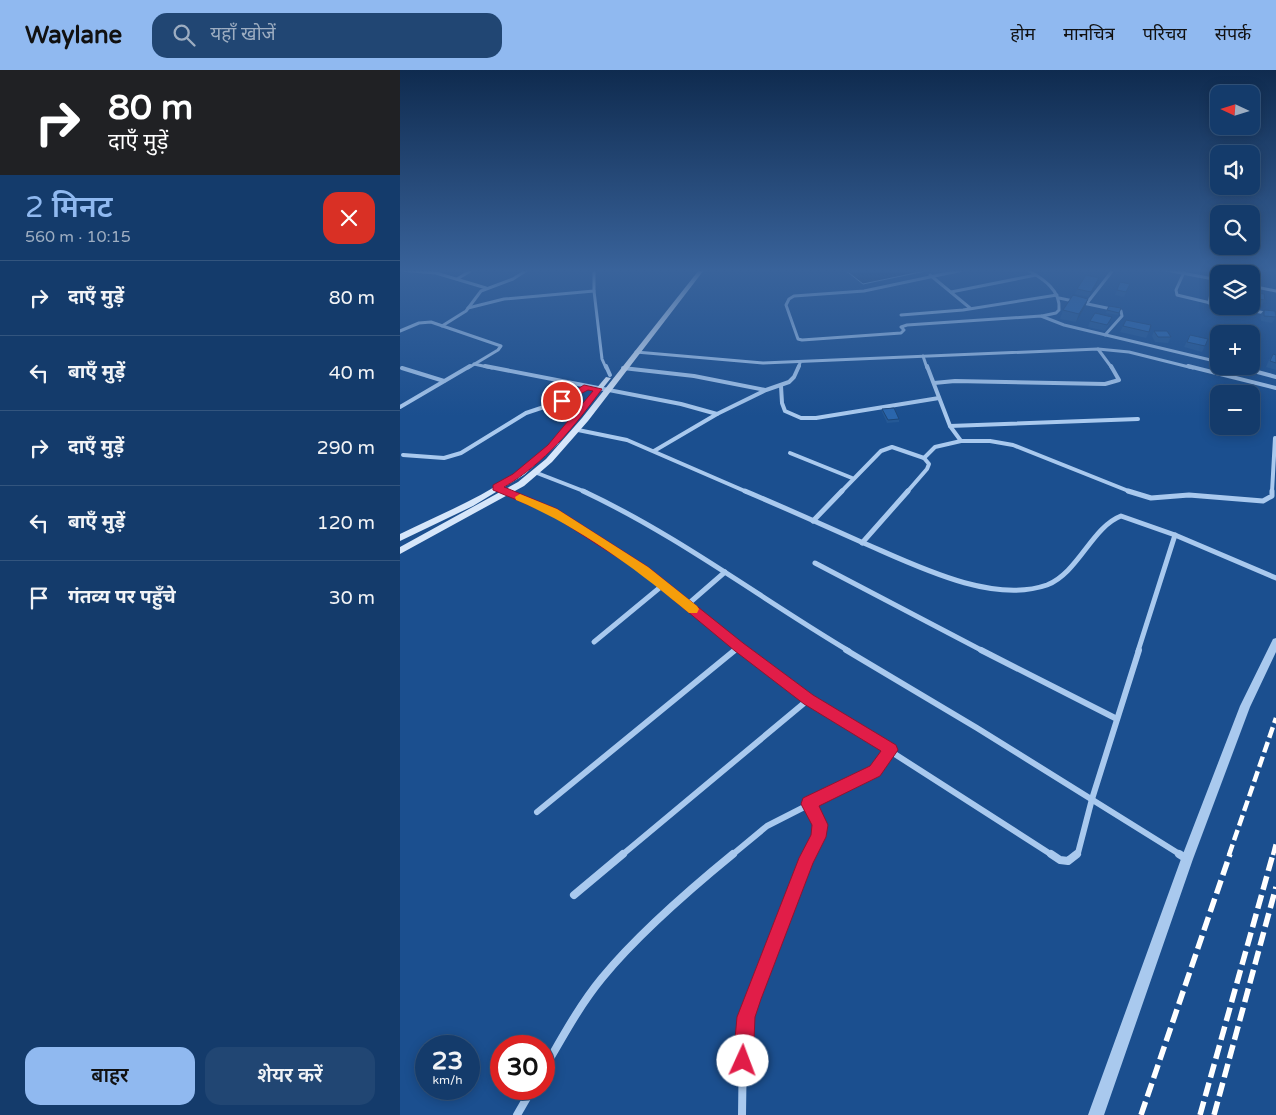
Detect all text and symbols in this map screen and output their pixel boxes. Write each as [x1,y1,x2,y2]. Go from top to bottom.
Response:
search box [152,13,502,58]
text: Waylane [25,21,122,50]
icon: search [170,21,198,49]
text: यहाँ खोजें [210,23,276,45]
text: होम [1010,23,1035,45]
text: मानचित्र [1063,23,1115,45]
text: परिचय [1143,23,1187,45]
text: संपर्क [1215,23,1251,45]
north arrow [1210,85,1260,135]
map controls [1210,85,1260,435]
text: 80 m [108,87,193,129]
icon: right [25,90,90,155]
text: दाएँ मुड़ें [108,129,168,155]
button: sound [1210,145,1260,195]
text: 2 मिनट [25,189,113,226]
button: close [323,192,375,244]
button: search [1210,205,1260,255]
text: 560 m · 10:15 [25,227,131,247]
button: layers [1210,265,1260,315]
icon: right [25,284,53,312]
text: दाएँ मुड़ें [68,286,124,308]
text: 80 m [329,287,375,309]
button: + [1210,325,1260,375]
icon: left [25,359,53,387]
text: बाएँ मुड़ें [68,361,125,383]
text: 40 m [329,362,375,384]
pin [541,380,583,422]
button: − [1210,385,1260,435]
icon: arrive [548,387,576,415]
icon: right [25,434,53,462]
text: दाएँ मुड़ें [68,436,124,458]
text: 290 m [317,437,375,459]
icon: left [25,509,53,537]
text: बाएँ मुड़ें [68,511,125,533]
text: 120 m [317,512,375,534]
icon: arrive [25,584,53,612]
text: गंतव्य पर पहुँचे [68,586,176,608]
text: 30 m [329,587,375,609]
position arrow [716,1034,768,1086]
speed limit sign: 30 [490,1035,555,1100]
text: 23 [432,1046,463,1076]
button: बाहर [25,1047,195,1105]
button: शेयर करें [205,1047,375,1105]
text: km/h [432,1073,463,1087]

